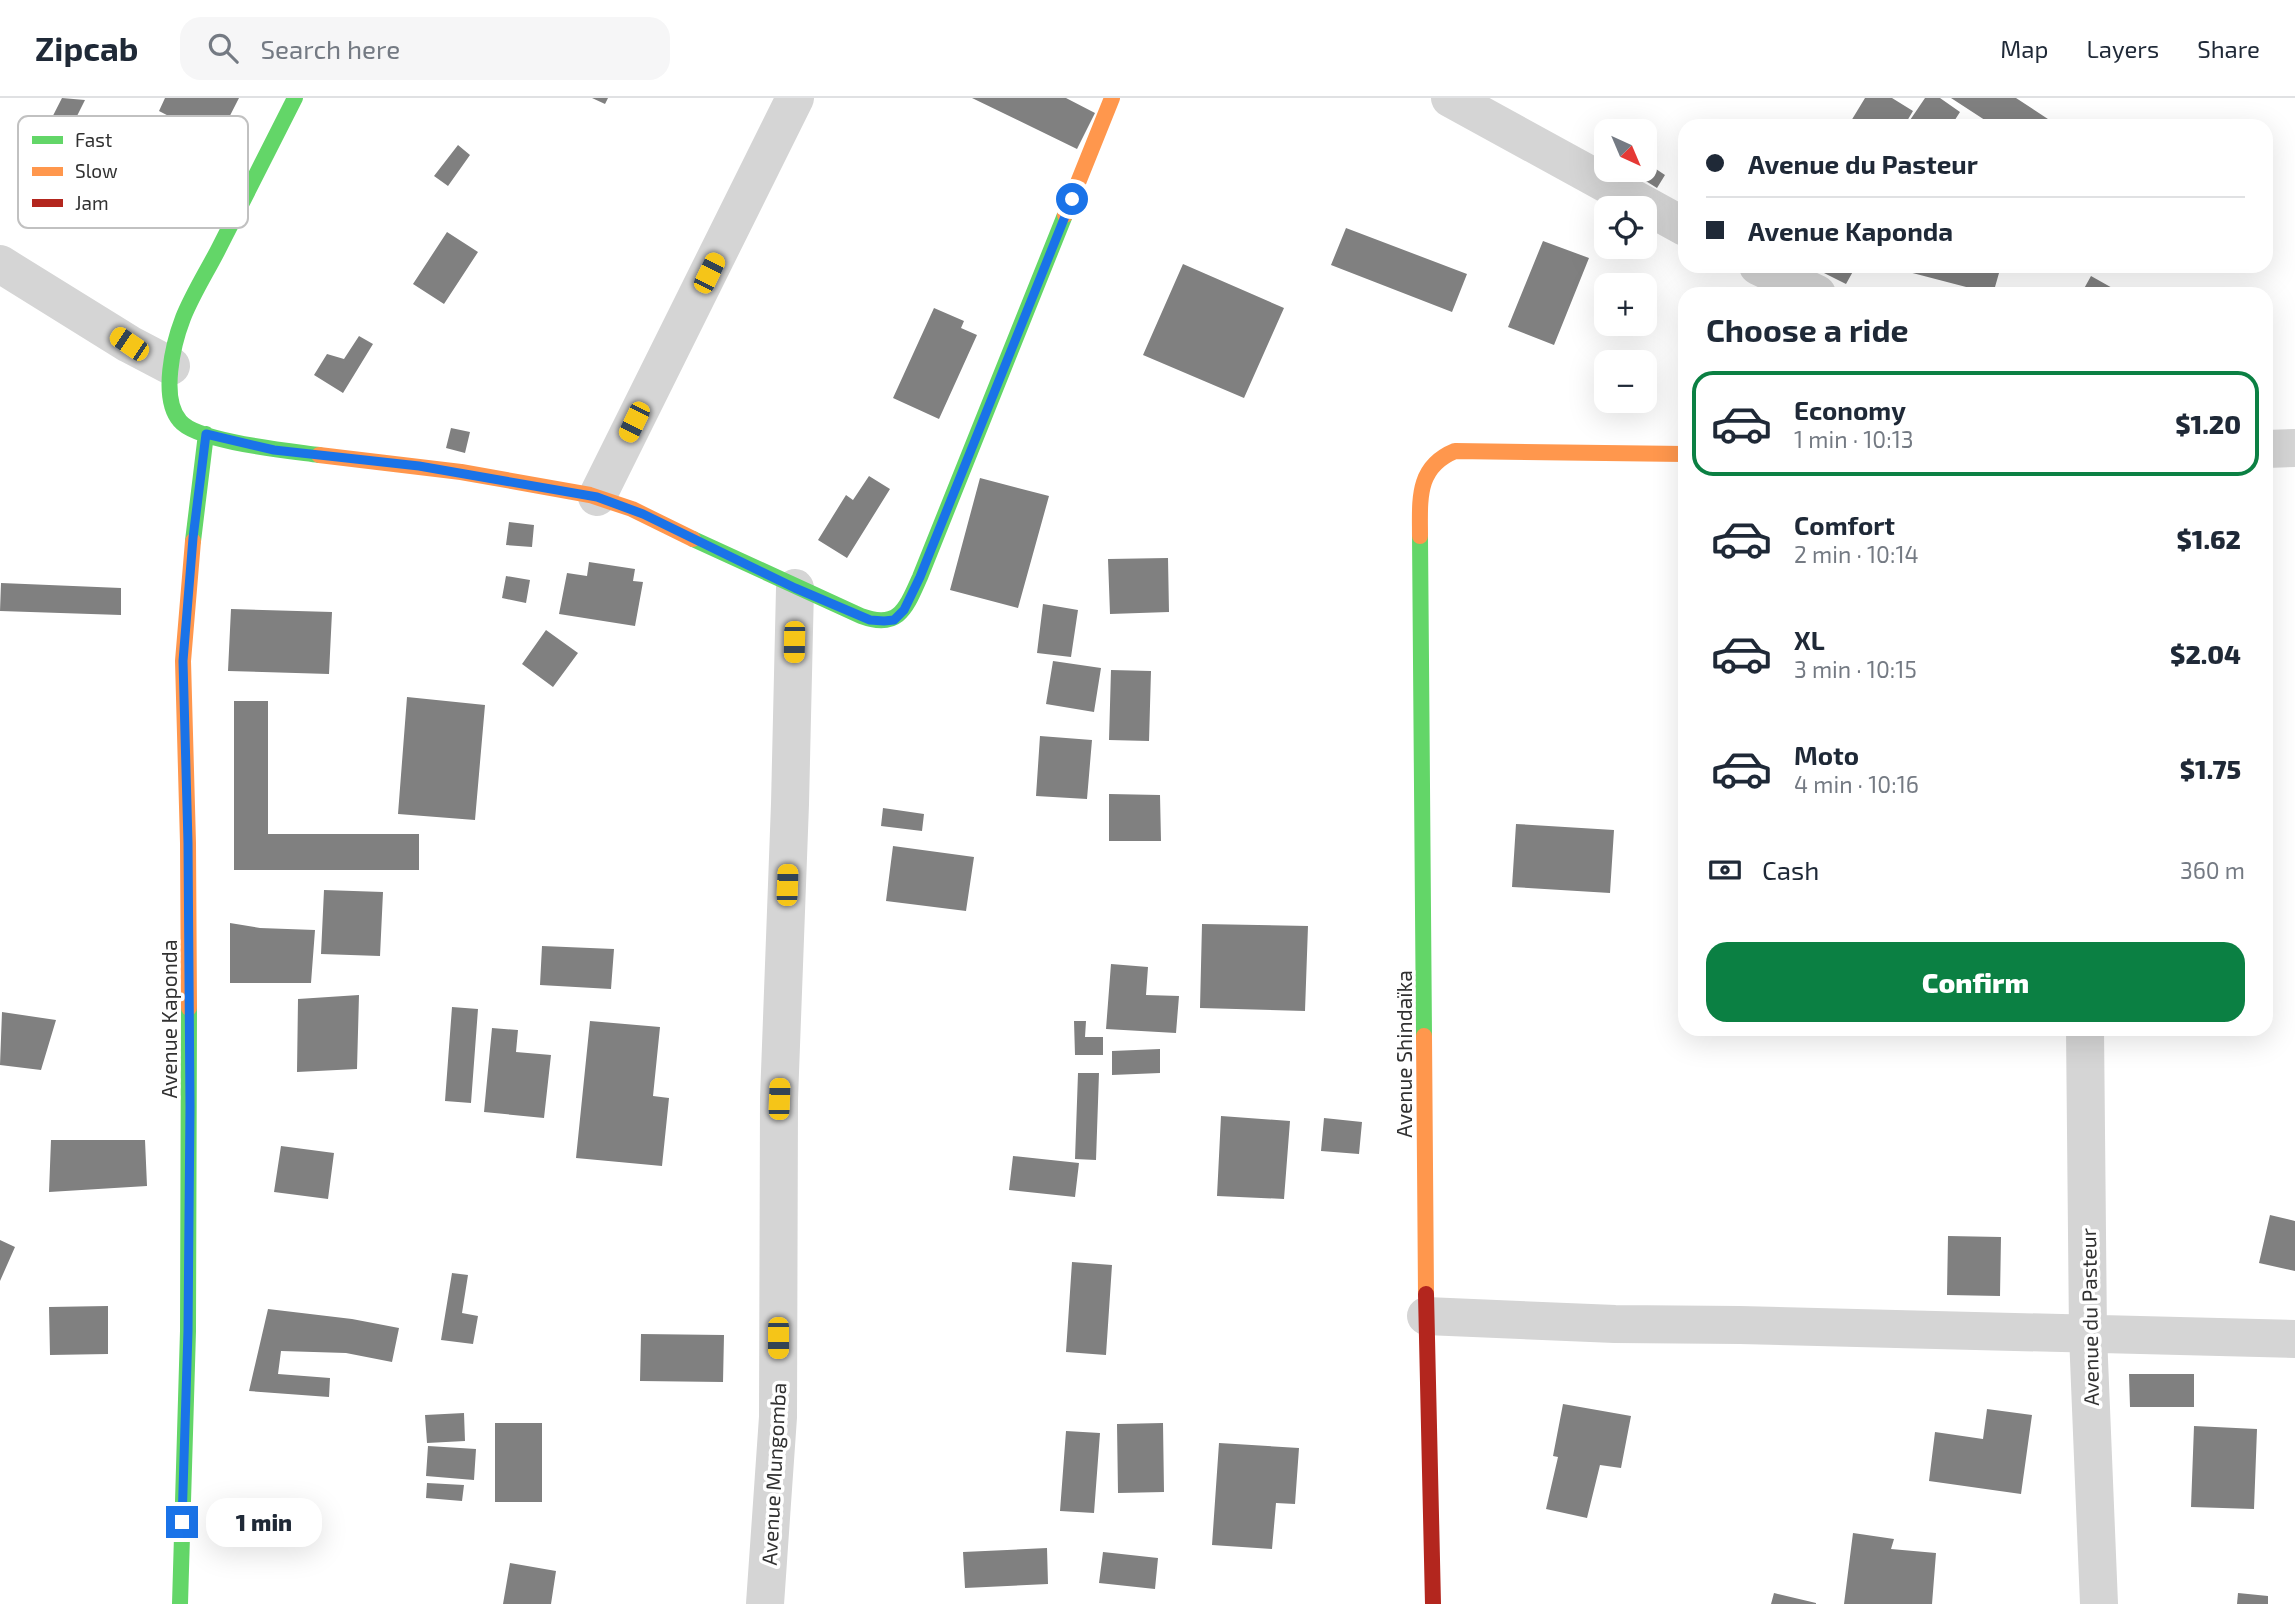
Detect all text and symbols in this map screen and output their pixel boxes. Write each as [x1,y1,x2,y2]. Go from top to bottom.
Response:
search box [180,17,670,80]
text: Zipcab [35,28,138,68]
icon: search [204,29,242,67]
text: Search here [260,33,400,64]
text: Map [2000,34,2048,63]
text: Layers [2086,34,2159,63]
text: Share [2197,34,2260,63]
legend [18,116,248,228]
north arrow [1594,119,1657,182]
map controls [1594,119,1657,413]
text: Fast [75,128,112,151]
text: Avenue du Pasteur [1748,148,1978,179]
text: Slow [75,159,118,182]
route start [1056,183,1088,215]
text: Jam [75,191,109,214]
button: locate [1594,196,1657,259]
text: Avenue Kaponda [1748,215,1953,246]
car [691,250,728,296]
button: + [1594,273,1657,336]
text: Choose a ride [1706,310,1909,348]
car [106,324,153,364]
button: − [1594,350,1657,413]
icon: car [1710,392,1773,455]
text: Economy [1794,394,1906,425]
car [616,399,653,445]
text: $1.20 [2175,408,2241,439]
text: 1 min · 10:13 [1794,425,1914,453]
icon: car [1710,507,1773,570]
text: Comfort [1794,509,1895,540]
text: $1.62 [2176,523,2241,554]
text: 2 min · 10:14 [1794,540,1919,568]
car [784,621,805,663]
icon: car [1710,622,1773,685]
text: XL [1794,624,1825,655]
text: $2.04 [2170,638,2241,669]
text: 3 min · 10:15 [1794,655,1917,683]
icon: car [1710,737,1773,800]
text: Moto [1794,739,1859,770]
text: $1.75 [2180,753,2241,784]
text: 4 min · 10:16 [1794,770,1919,798]
icon: cash [1706,851,1744,889]
text: Cash [1762,854,1819,885]
text: 360 m [2180,856,2245,884]
car [776,864,799,906]
street label: Avenue Kaponda [156,940,181,1098]
button: Confirm [1706,942,2245,1022]
street label: Avenue Shindaïka [1391,970,1416,1138]
car [768,1078,791,1120]
street label: Avenue du Pasteur [2075,1227,2103,1406]
car [768,1317,789,1359]
street label: Avenue Mungomba [756,1382,790,1566]
callout: 1 min [206,1498,322,1546]
route end [166,1506,198,1538]
text: 1 min [236,1508,292,1536]

